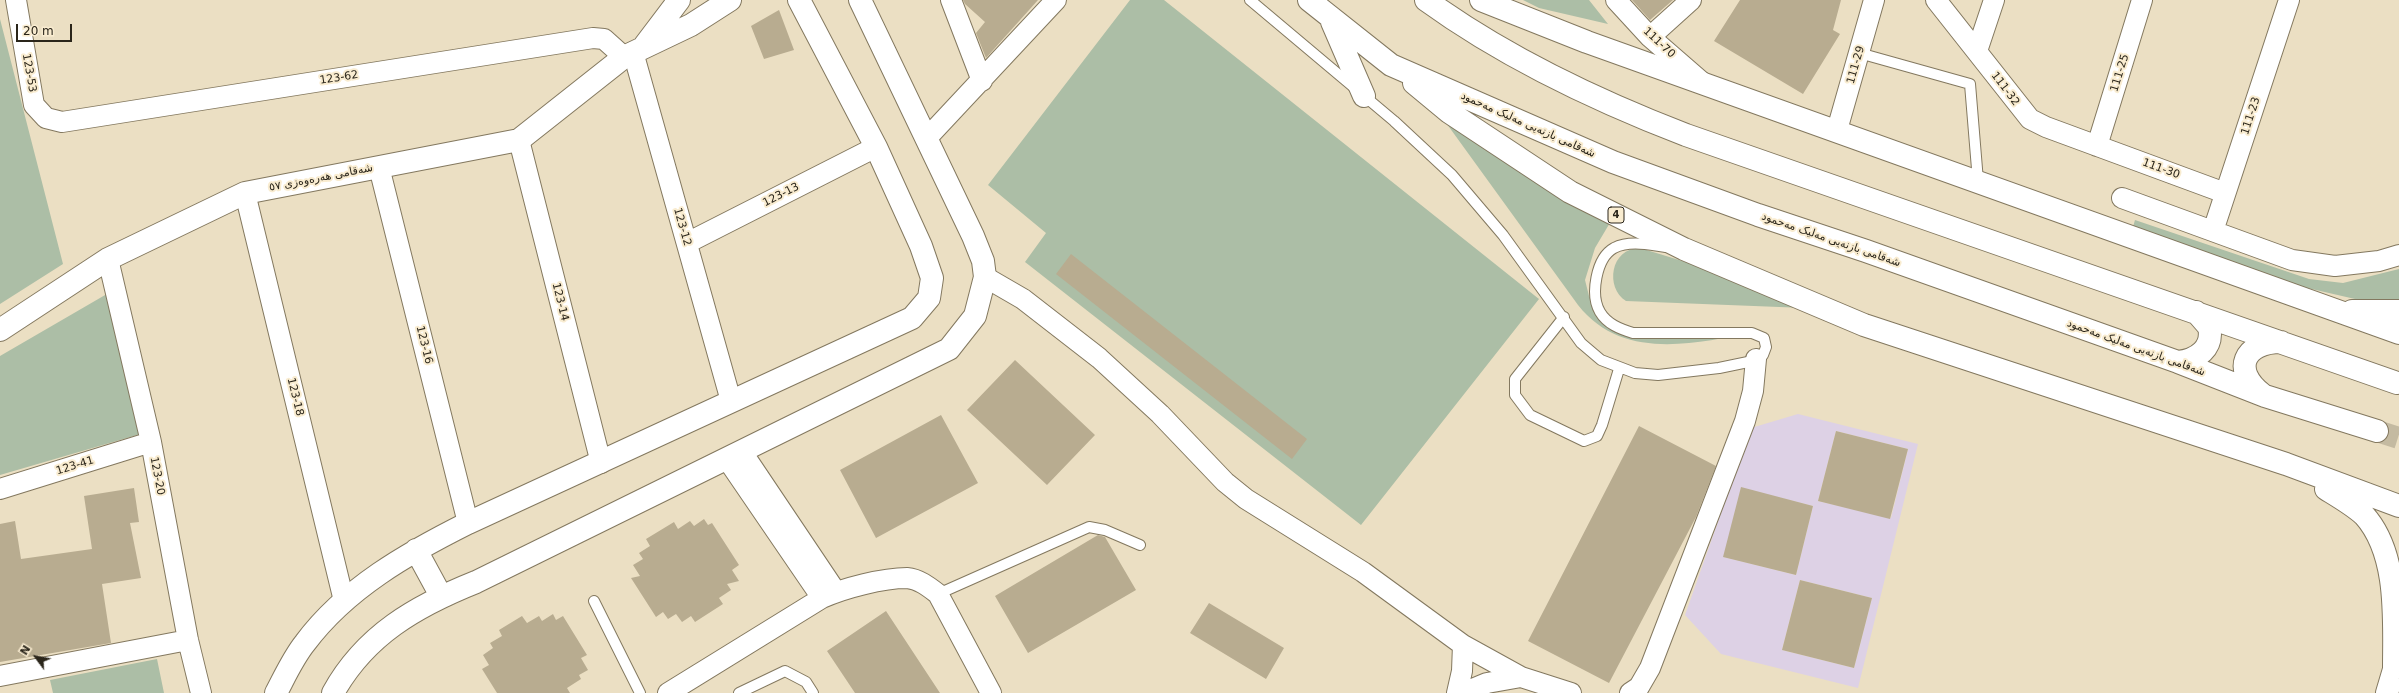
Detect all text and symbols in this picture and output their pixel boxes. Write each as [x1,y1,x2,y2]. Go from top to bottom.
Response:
scale bar [18,16,74,42]
text: 20 m [23,24,54,38]
street label: 111-70 [1640,25,1678,61]
street label: 111-29 [1844,44,1868,86]
street label: 111-25 [2108,52,2132,94]
street label: 123-53 [19,53,39,93]
street label: 123-62 [319,68,359,88]
street label: 111-32 [1988,69,2022,109]
street label: شەقامی بازنەیی مەلیک مەحمود [1459,89,1597,161]
street label: 111-23 [2239,95,2263,137]
street label: 111-30 [2140,156,2182,182]
street label: شەقامی هەرەوەزی ٥٧ [268,161,374,195]
street label: 123-13 [761,180,801,210]
street label: 123-12 [670,206,694,248]
road number: 4 [1608,207,1624,223]
street label: شەقامی بازنەیی مەلیک مەحمود [1760,210,1902,270]
street label: 123-14 [549,282,571,322]
street label: شەقامی بازنەیی مەلیک مەحمود [2065,317,2207,379]
street label: 123-16 [413,325,435,365]
street label: 123-18 [284,377,306,417]
street label: 123-41 [54,454,96,478]
street label: 123-20 [147,456,167,496]
north arrow [16,637,56,677]
text: N [17,643,33,658]

